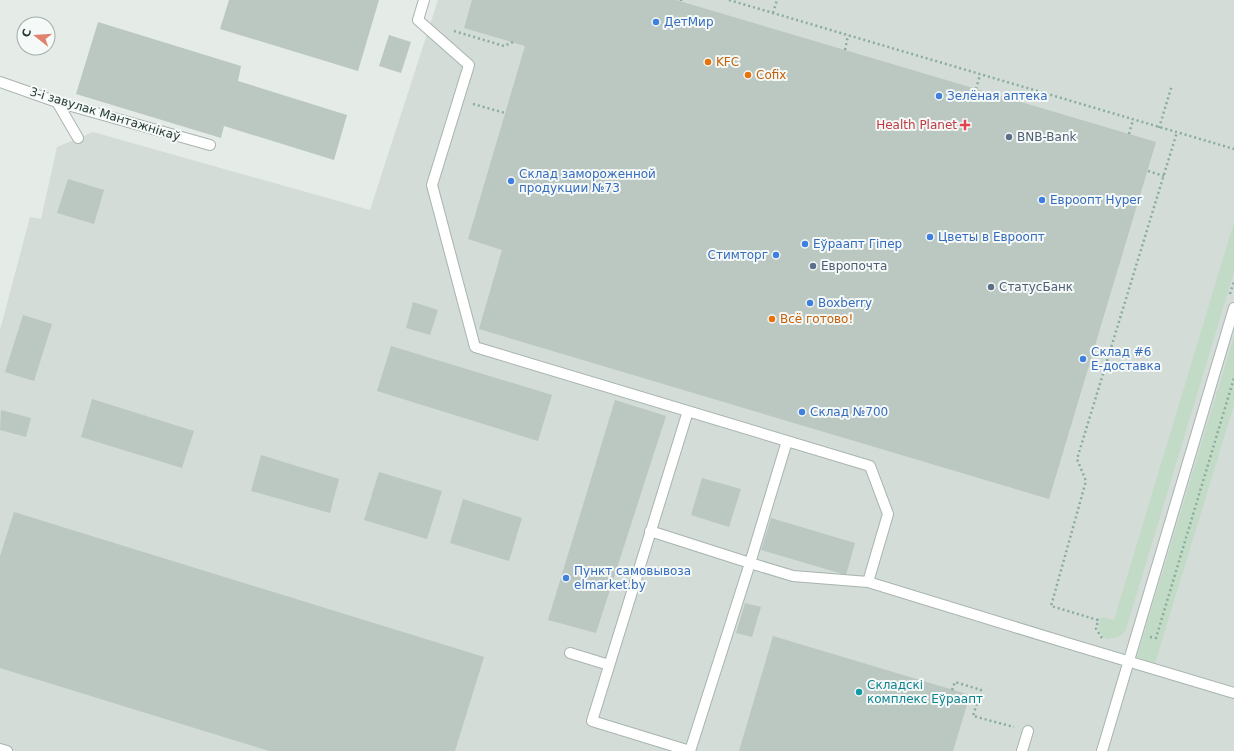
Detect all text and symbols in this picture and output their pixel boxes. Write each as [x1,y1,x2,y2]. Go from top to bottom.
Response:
place label: ДетМир [664,15,714,29]
north arrow [16,16,56,56]
marker: ДетМир [651,17,661,27]
text: С [20,27,34,39]
place label: KFC [716,55,739,69]
marker: KFC [703,57,713,67]
place label: Cofix [756,68,786,82]
marker: Cofix [743,70,753,80]
street label: 3-і завулак Мантажнікаў [28,84,182,144]
place label: Зелёная аптека [947,89,1048,103]
marker: Зелёная аптека [934,91,944,101]
place label: Health Planet [876,118,957,132]
marker: Health Planet [960,120,970,130]
place label: BNB-Bank [1017,130,1077,144]
marker: BNB-Bank [1004,132,1014,142]
place label: Склад замороженной продукции №73 [519,167,656,195]
marker: Склад замороженной продукции №73 [506,176,516,186]
place label: Евроопт Hyper [1050,193,1142,207]
marker: Евроопт Hyper [1037,195,1047,205]
place label: Цветы в Евроопт [938,230,1045,244]
marker: Цветы в Евроопт [925,232,935,242]
place label: Еўраапт Гіпер [813,237,902,251]
marker: Еўраапт Гіпер [800,239,810,249]
place label: Стимторг [708,248,768,262]
marker: Стимторг [771,250,781,260]
place label: Европочта [821,259,887,273]
marker: Европочта [808,261,818,271]
place label: СтатусБанк [999,280,1073,294]
marker: СтатусБанк [986,282,996,292]
place label: Boxberry [818,296,872,310]
marker: Boxberry [805,298,815,308]
place label: Всё готово! [780,312,853,326]
marker: Всё готово! [767,314,777,324]
place label: Склад #6 Е-доставка [1091,345,1161,373]
marker: Склад #6 Е-доставка [1078,354,1088,364]
place label: Склад №700 [810,405,888,419]
marker: Склад №700 [797,407,807,417]
place label: Пункт самовывоза elmarket.by [574,564,691,592]
marker: Пункт самовывоза elmarket.by [561,573,571,583]
place label: Складскі комплекс Еўраапт [867,678,983,706]
marker: Складскі комплекс Еўраапт [854,687,864,697]

